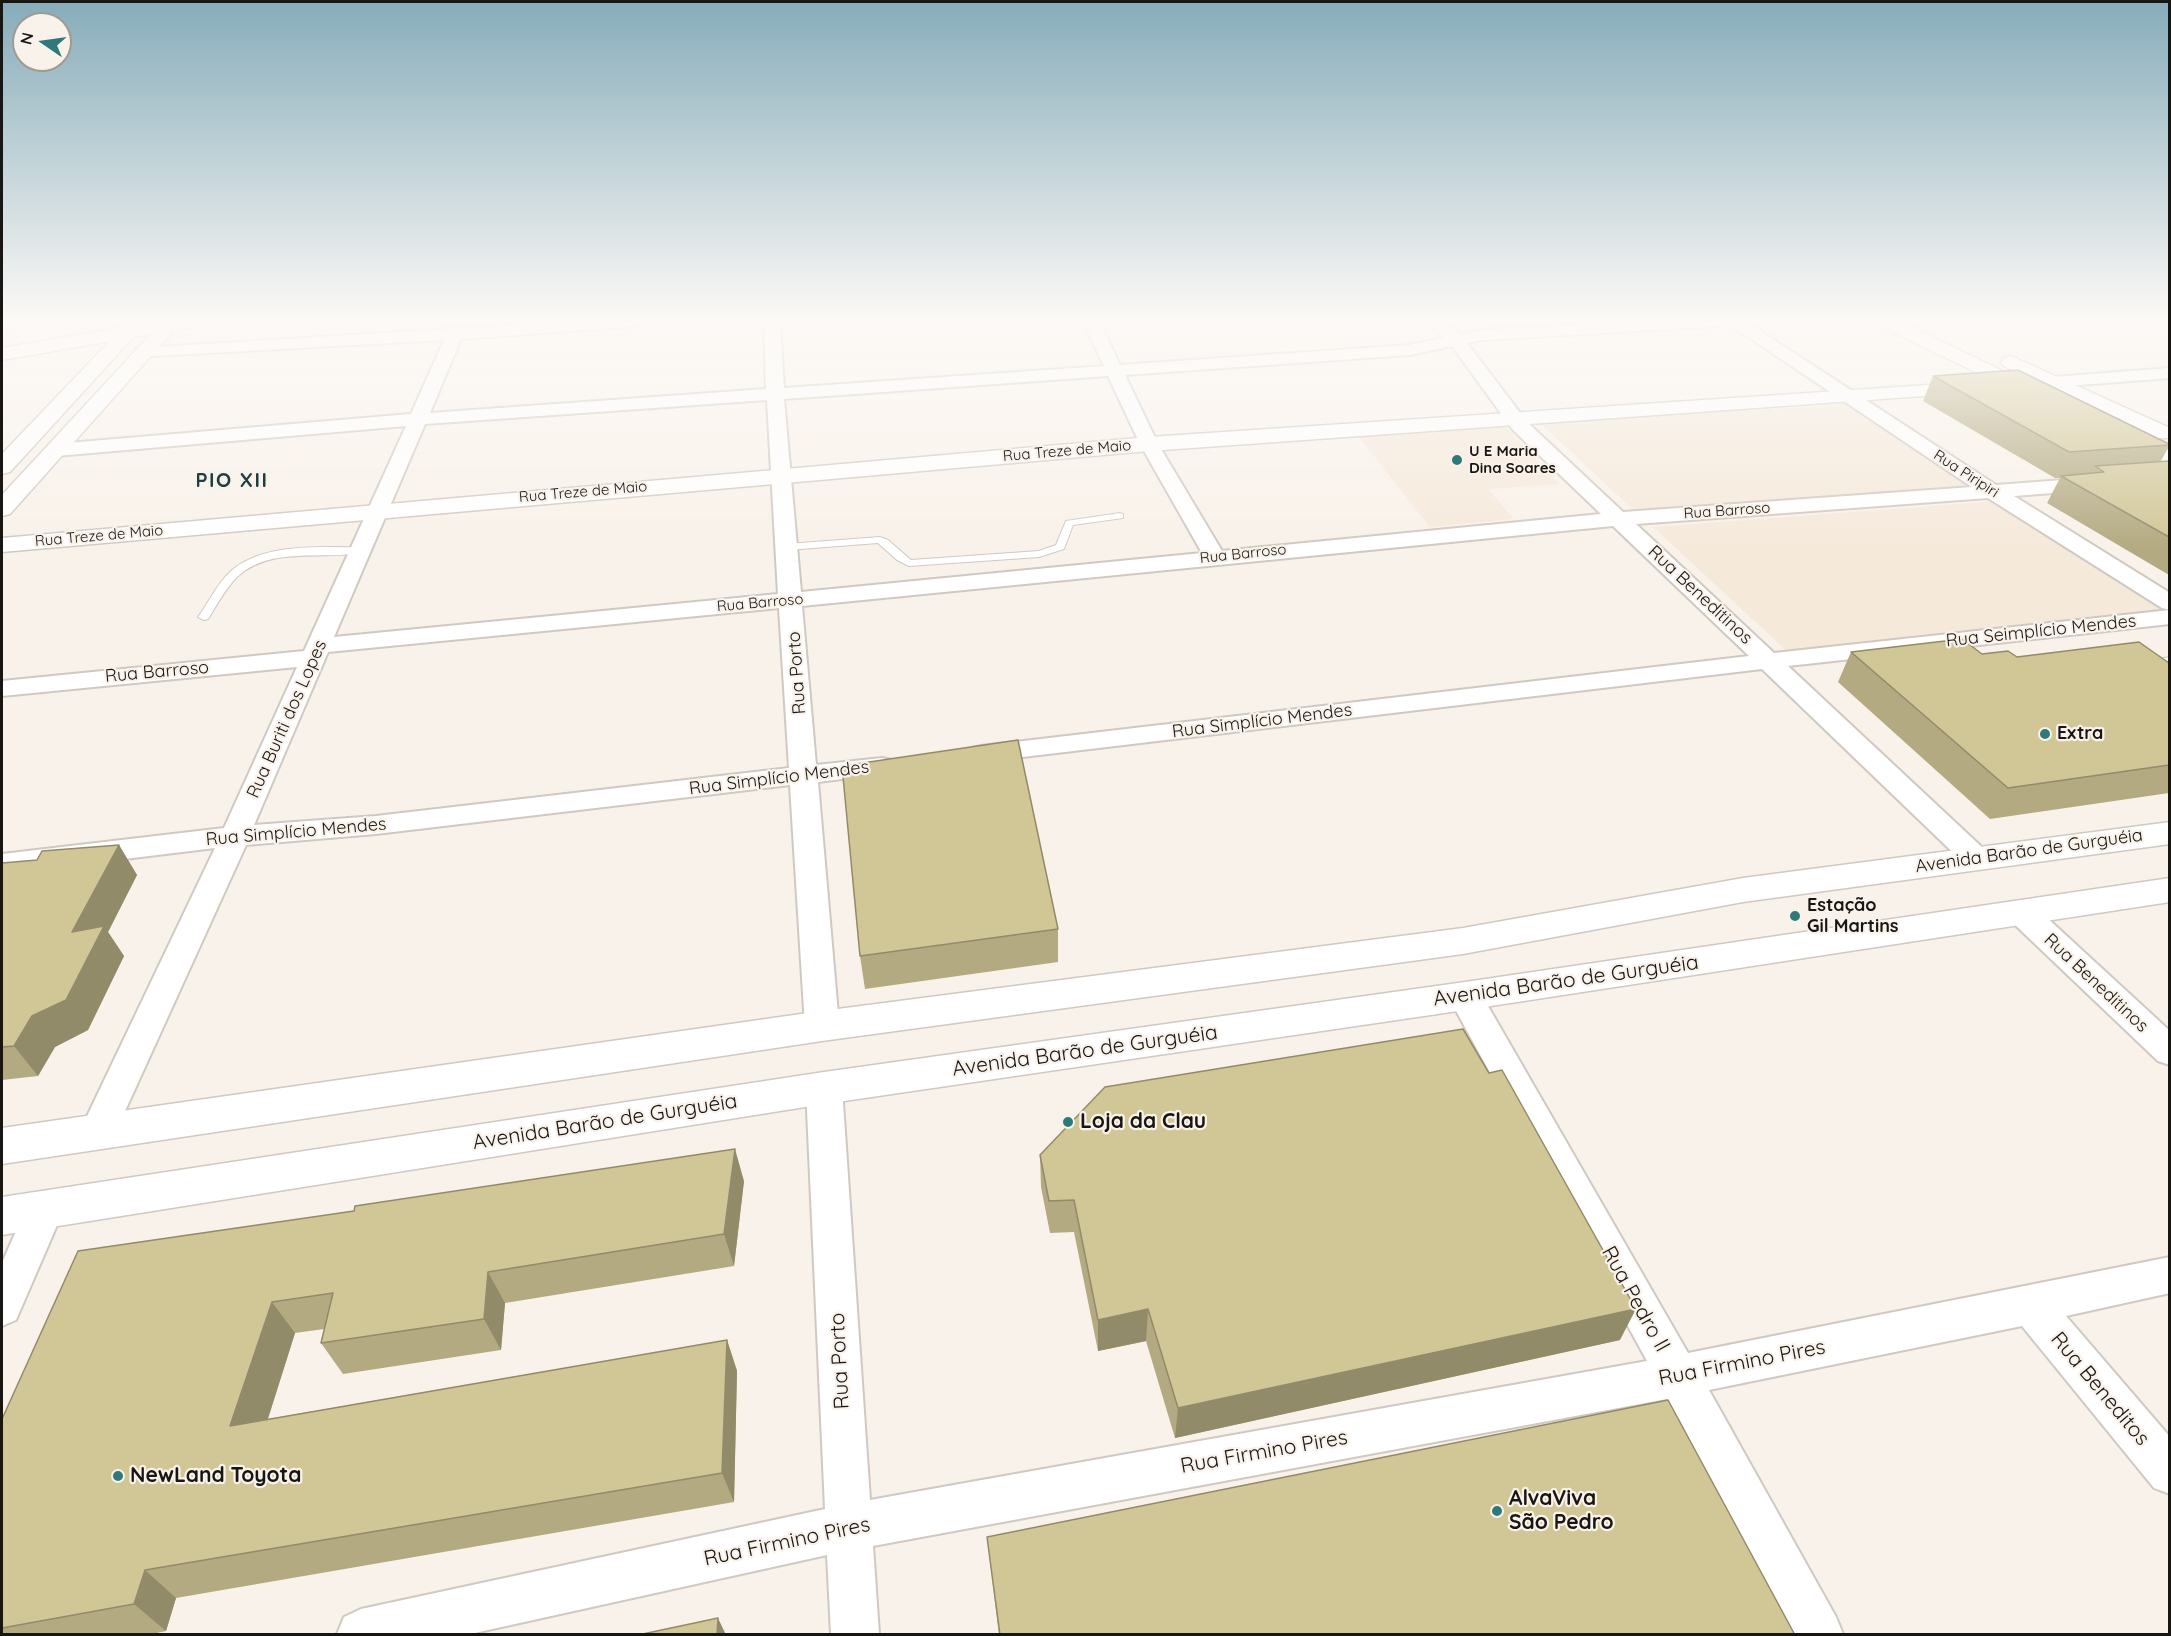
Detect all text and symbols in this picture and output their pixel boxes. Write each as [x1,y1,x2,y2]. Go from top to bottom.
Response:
north arrow [12,12,72,72]
text: N [15,30,37,46]
street label: Rua Treze de Maio [1002,436,1132,466]
place label: U E Maria Dina Soares [1469,442,1556,477]
street label: Rua Piripiri [1930,446,2002,502]
marker: U E Maria Dina Soares [1450,453,1464,467]
district label: PIO XII [196,469,268,493]
street label: Rua Treze de Maio [518,477,648,507]
street label: Rua Barroso [1683,499,1771,523]
street label: Rua Treze de Maio [34,521,164,551]
street label: Rua Barroso [1199,541,1287,567]
street label: Rua Beneditinos [1643,541,1757,649]
street label: Rua Barroso [716,590,804,616]
street label: Rua Seimplício Mendes [1945,610,2137,652]
street label: Rua Porto [783,631,811,715]
street label: Rua Buriti dos Lopes [242,637,332,801]
street label: Rua Barroso [104,657,210,687]
street label: Rua Simplício Mendes [1171,699,1353,743]
place label: Extra [2057,723,2103,745]
marker: Extra [2038,727,2052,741]
street label: Rua Simplício Mendes [688,756,870,800]
street label: Rua Simplício Mendes [205,813,387,851]
street label: Avenida Barão de Gurguéia [1914,824,2144,878]
place label: Estação Gil Martins [1807,895,1899,938]
marker: Estação Gil Martins [1788,909,1802,923]
street label: Rua Beneditinos [2039,929,2153,1037]
street label: Avenida Barão de Gurguéia [1432,950,1700,1012]
street label: Avenida Barão de Gurguéia [951,1020,1219,1082]
street label: Avenida Barão de Gurguéia [471,1089,739,1155]
place label: Loja da Clau [1080,1109,1206,1135]
marker: Loja da Clau [1061,1115,1075,1129]
street label: Rua Pedro ll [1596,1242,1674,1356]
street label: Rua Porto [825,1312,855,1410]
street label: Rua Beneditos [2045,1327,2155,1451]
street label: Rua Firmino Pires [1657,1334,1827,1392]
street label: Rua Firmino Pires [1178,1425,1350,1479]
place label: NewLand Toyota [130,1463,301,1489]
marker: NewLand Toyota [111,1469,125,1483]
place label: AlvaViva São Pedro [1509,1486,1613,1536]
marker: AlvaViva São Pedro [1490,1504,1504,1518]
street label: Rua Firmino Pires [702,1512,872,1572]

